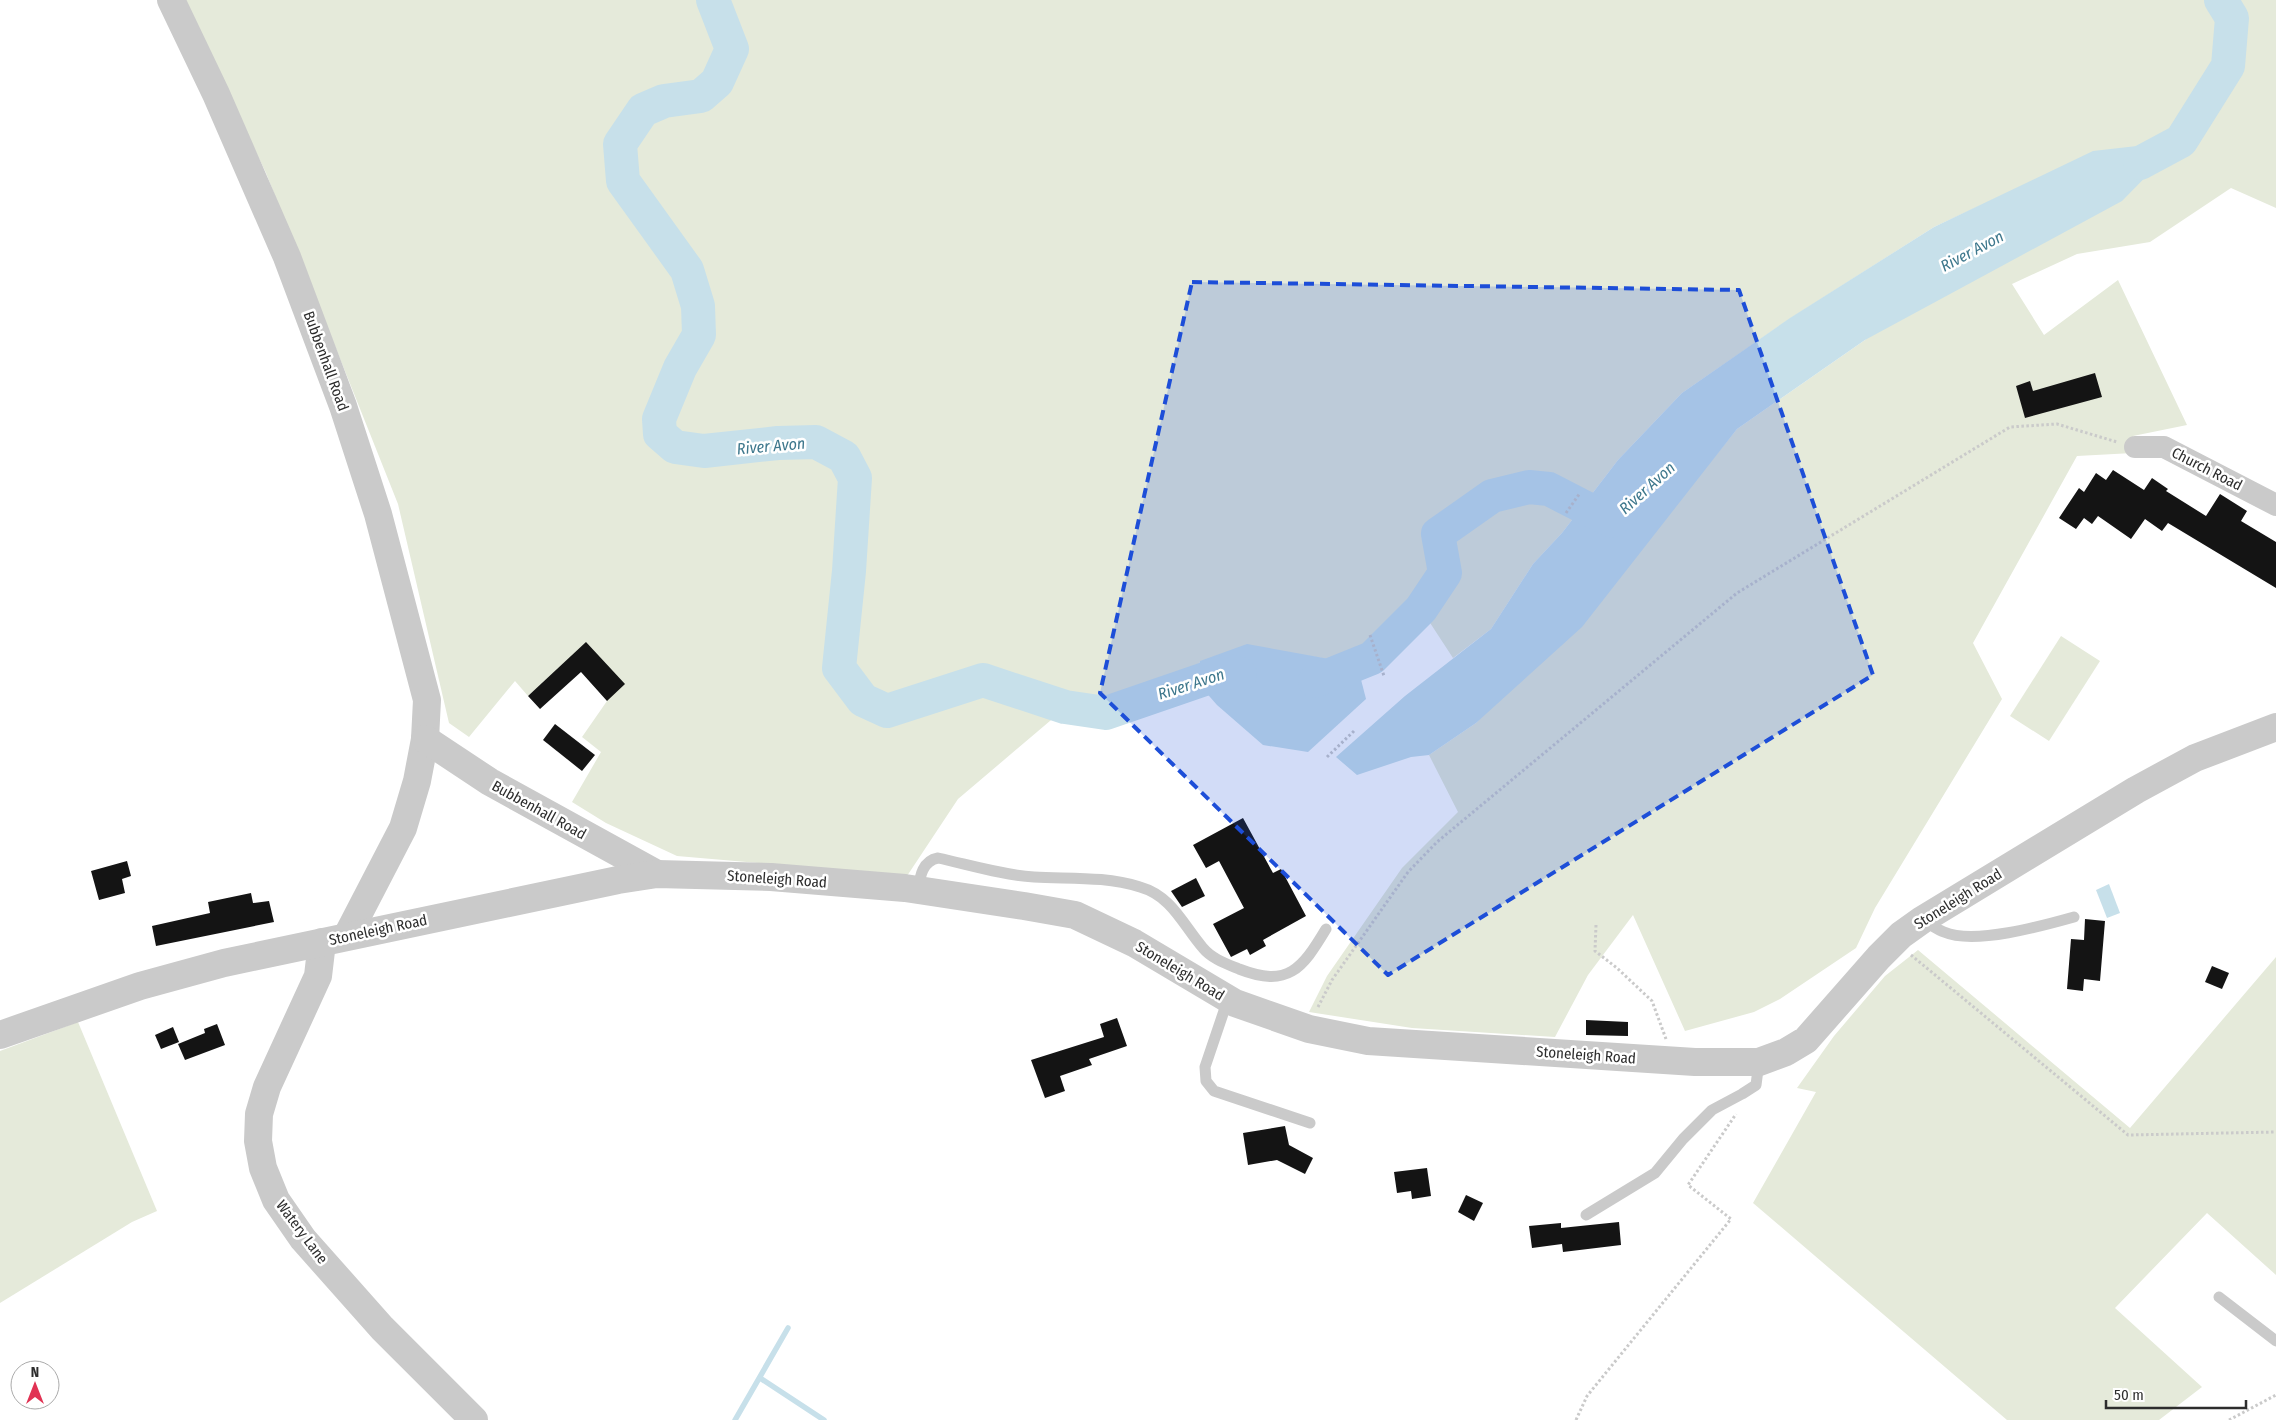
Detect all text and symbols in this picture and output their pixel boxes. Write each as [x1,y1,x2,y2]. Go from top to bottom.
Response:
water label: River Avon [1937,226,2007,276]
street label: Bubbenhall Road [300,309,352,413]
water label: River Avon [736,434,806,458]
street label: Church Road [2169,444,2245,494]
water label: River Avon [1615,458,1679,518]
water label: River Avon [1155,664,1227,704]
street label: Bubbenhall Road [489,777,589,843]
street label: Stoneleigh Road [1911,865,2005,933]
street label: Stoneleigh Road [727,867,827,891]
street label: Stoneleigh Road [327,911,429,949]
street label: Stoneleigh Road [1133,938,1227,1004]
street label: Stoneleigh Road [1536,1043,1636,1067]
street label: Watery Lane [272,1197,332,1267]
north arrow [10,1360,60,1410]
text: N [31,1364,39,1381]
scale bar [2106,1378,2246,1410]
text: 50 m [2114,1386,2144,1404]

